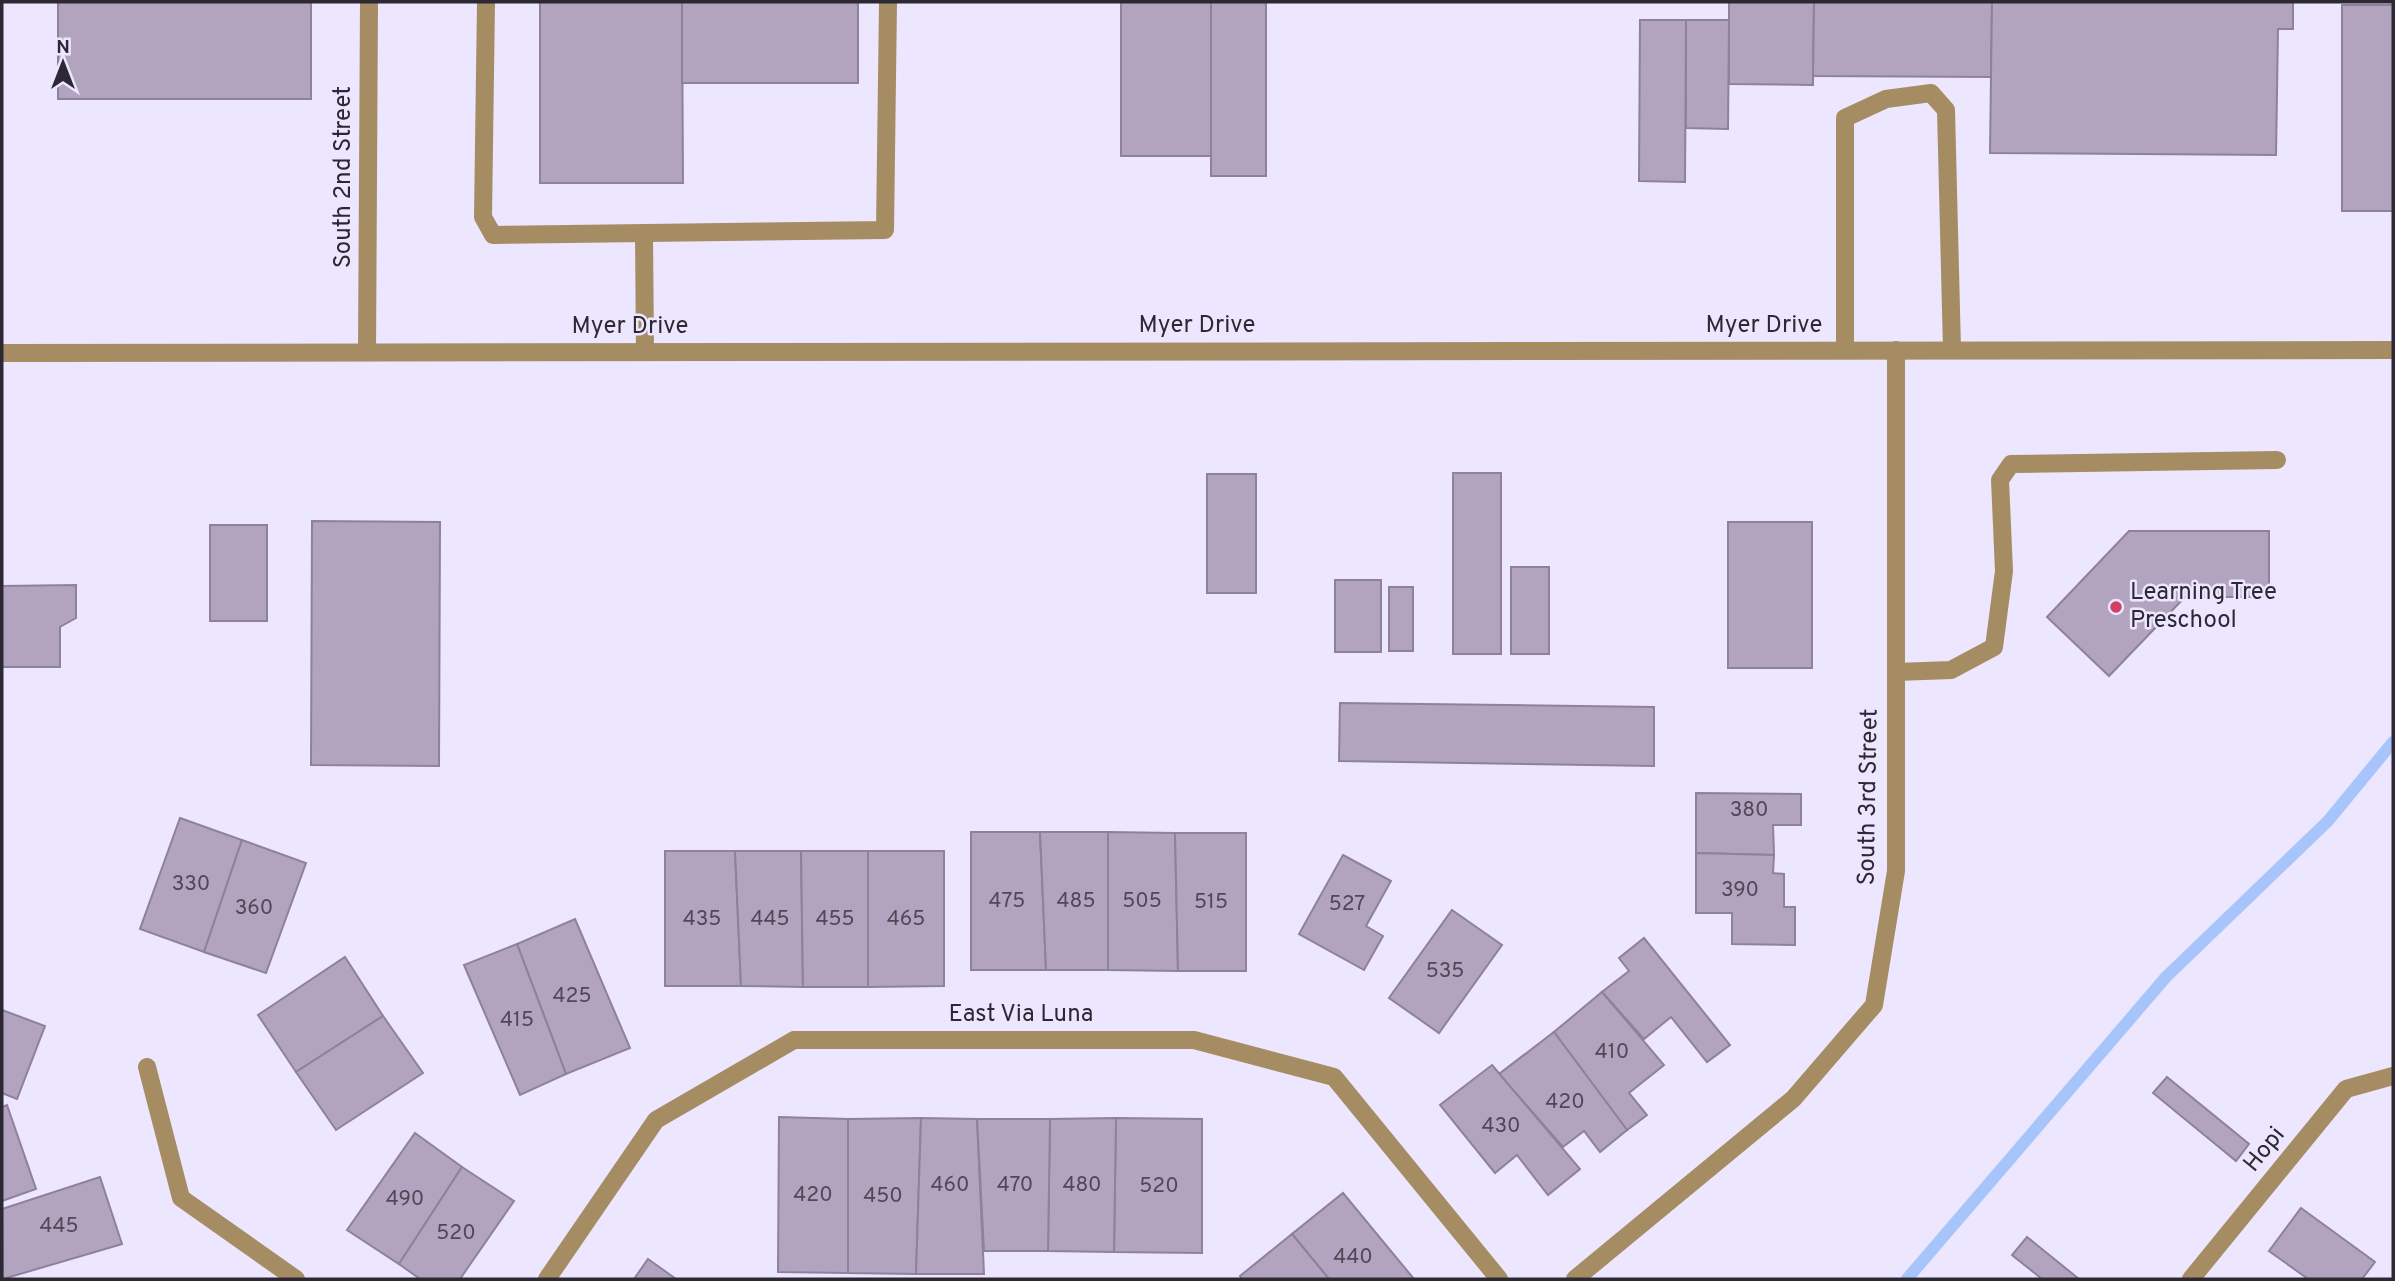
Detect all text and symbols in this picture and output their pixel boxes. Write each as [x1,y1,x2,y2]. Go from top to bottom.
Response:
north arrow [28,28,98,98]
text: N [56,36,70,60]
street label: South 2nd Street [329,86,359,268]
street label: Myer Drive [1139,311,1255,341]
street label: Myer Drive [1706,311,1822,341]
street label: Myer Drive [572,312,688,342]
place label: Learning Tree Preschool [2130,578,2277,636]
marker: Learning Tree Preschool [2108,599,2124,615]
street label: South 3rd Street [1852,708,1886,886]
house number: 380 [1730,797,1768,824]
house number: 330 [172,871,210,898]
house number: 390 [1721,877,1759,904]
house number: 475 [989,888,1025,915]
house number: 485 [1057,888,1095,915]
house number: 505 [1122,888,1162,915]
house number: 515 [1194,889,1228,916]
house number: 527 [1329,891,1365,918]
house number: 360 [235,895,273,922]
house number: 435 [683,906,721,933]
house number: 445 [750,906,790,933]
house number: 455 [815,906,855,933]
house number: 465 [887,906,925,933]
house number: 535 [1426,958,1464,985]
house number: 425 [553,983,591,1010]
street label: East Via Luna [948,1000,1094,1030]
house number: 415 [500,1007,534,1034]
house number: 410 [1595,1039,1629,1066]
house number: 420 [1545,1089,1585,1116]
house number: 430 [1482,1113,1520,1140]
street label: Hopi [2238,1121,2292,1179]
house number: 460 [930,1172,970,1199]
house number: 470 [997,1172,1033,1199]
house number: 480 [1062,1172,1102,1199]
house number: 520 [1139,1173,1179,1200]
house number: 420 [793,1182,833,1209]
house number: 450 [863,1183,903,1210]
house number: 490 [386,1186,424,1213]
house number: 445 [39,1213,79,1240]
house number: 520 [436,1220,476,1247]
house number: 440 [1333,1244,1373,1271]

